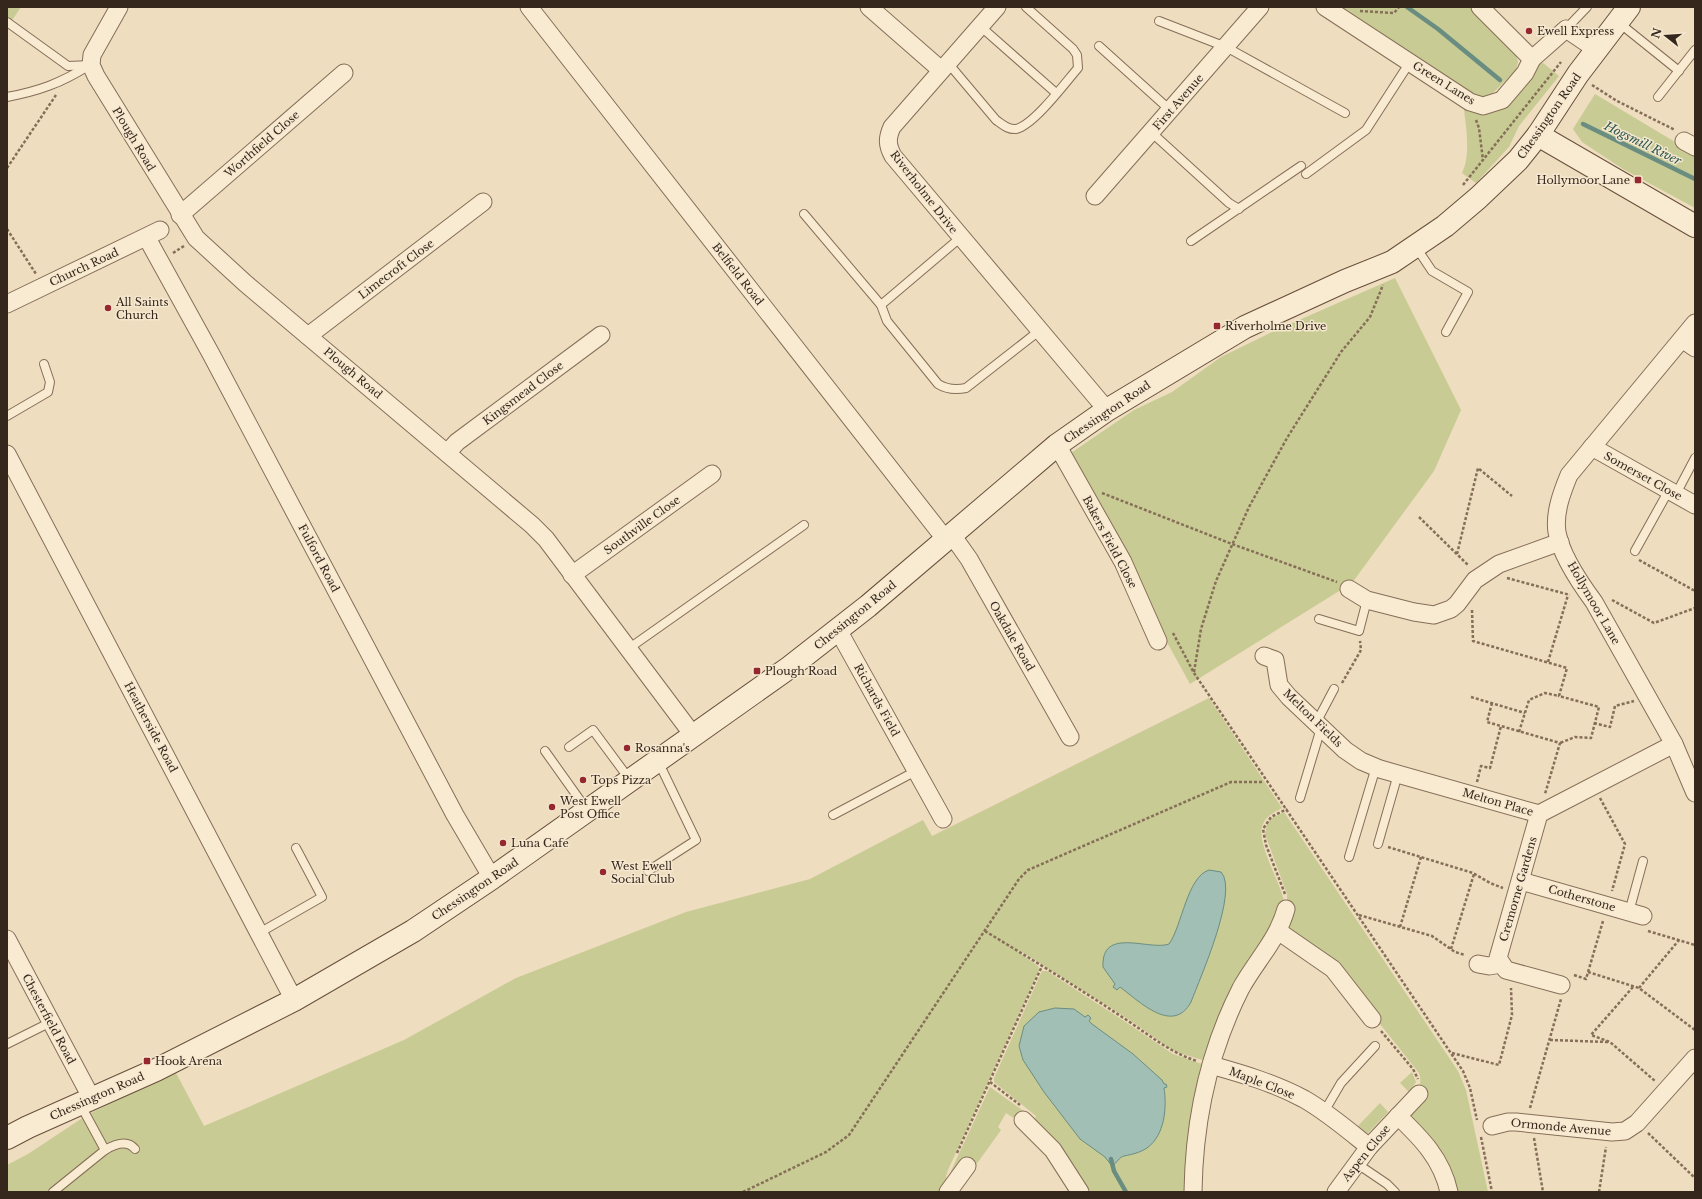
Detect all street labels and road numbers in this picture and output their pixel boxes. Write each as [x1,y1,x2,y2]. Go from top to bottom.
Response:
street label: Green Lanes [1410,58,1478,108]
street label: Chessington Road [1514,70,1584,162]
street label: First Avenue [1150,71,1206,133]
street label: Plough Road [109,104,159,174]
street label: Worthfield Close [221,108,302,181]
street label: Riverholme Drive [887,148,961,236]
street label: Limecroft Close [356,236,436,302]
street label: Belfield Road [709,240,767,308]
street label: Church Road [47,245,121,289]
street label: Plough Road [321,344,386,402]
street label: Kingsmead Close [480,358,566,428]
street label: Chessington Road [1061,377,1154,446]
street label: Somerset Close [1601,449,1685,503]
street label: Southville Close [601,493,683,557]
street label: Bakers Field Close [1080,493,1140,591]
street label: Fulford Road [295,522,343,595]
street label: Hollymoor Lane [1565,559,1623,647]
street label: Chessington Road [811,577,899,653]
street label: Oakdale Road [986,598,1038,674]
street label: Richards Field [851,661,903,739]
street label: Heatherside Road [121,679,181,775]
street label: Melton Fields [1280,686,1346,750]
street label: Melton Place [1461,785,1535,819]
street label: Cremorne Gardens [1496,835,1540,943]
street label: Chessington Road [429,854,522,923]
street label: Cotherstone [1547,882,1617,914]
street label: Chesterfield Road [19,971,79,1067]
street label: Maple Close [1227,1064,1297,1102]
street label: Chessington Road [48,1069,147,1123]
street label: Ormonde Avenue [1510,1116,1612,1138]
street label: Aspen Close [1338,1122,1393,1185]

